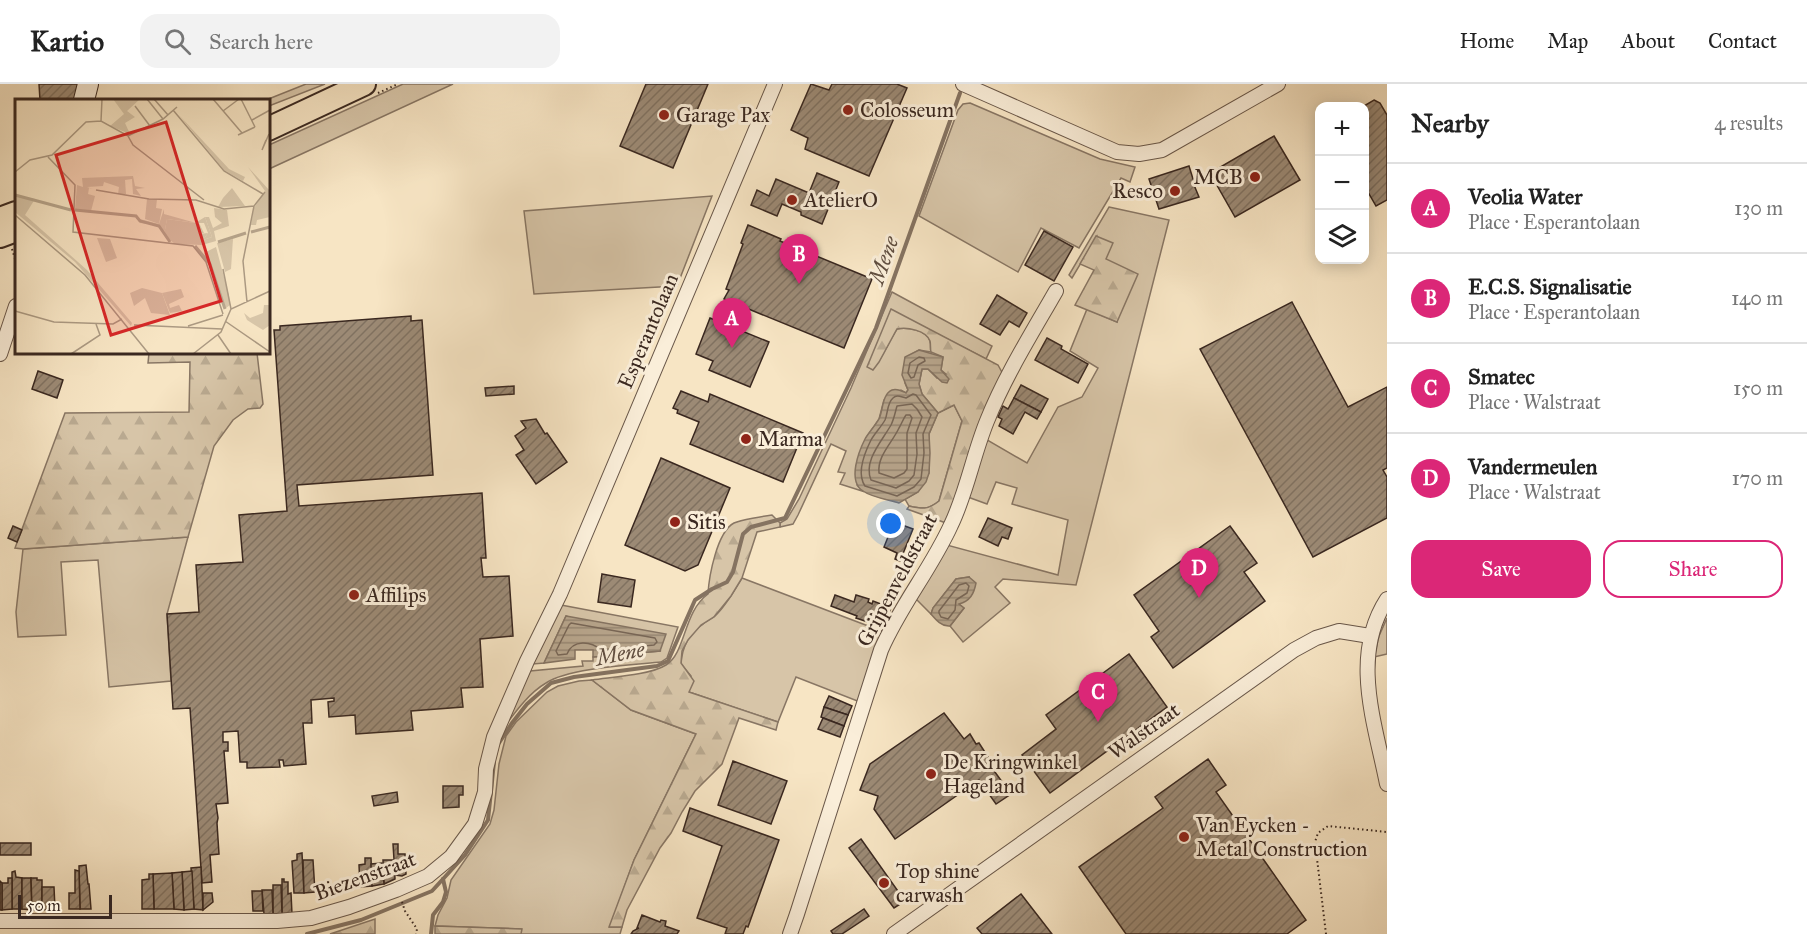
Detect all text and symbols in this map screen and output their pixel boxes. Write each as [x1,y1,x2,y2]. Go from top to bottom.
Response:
search box [140,14,560,68]
text: Kartio [30,24,104,59]
icon: search [161,25,194,58]
text: Search here [209,28,313,55]
text: Home [1459,28,1514,54]
text: Map [1547,28,1588,54]
text: About [1621,28,1675,54]
text: Contact [1708,28,1777,54]
place label: Colosseum [860,97,955,123]
inset map [15,99,270,354]
place label: Garage Pax [676,102,771,128]
map controls [1315,102,1369,264]
button: + [1315,102,1369,156]
marker: Colosseum [841,103,855,117]
text: Nearby [1411,107,1489,139]
marker: Garage Pax [657,108,671,122]
text: 4 results [1714,111,1783,135]
button: − [1315,156,1369,210]
place label: MCB [1193,164,1243,190]
marker: MCB [1248,170,1262,184]
place label: Resco [1112,178,1163,204]
text: Veolia Water [1468,183,1582,210]
marker: Resco [1168,184,1182,198]
place label: AtelierO [803,187,878,213]
marker: AtelierO [785,193,799,207]
text: A [1424,196,1437,220]
text: 130 m [1734,196,1783,220]
button: layers [1315,210,1369,264]
text: Place · Esperantolaan [1468,210,1640,234]
water label: Mene [862,232,905,290]
pin: B [780,234,818,284]
street label: Esperantolaan [612,269,684,393]
text: E.C.S. Signalisatie [1468,273,1632,300]
text: B [1424,286,1437,310]
text: 140 m [1731,286,1783,310]
pin: A [712,298,752,348]
text: Place · Esperantolaan [1468,300,1640,324]
text: Smatec [1468,363,1535,390]
text: C [1424,376,1437,400]
text: 150 m [1733,376,1783,400]
text: Place · Walstraat [1468,390,1601,414]
place label: Marma [758,426,823,452]
marker: Marma [739,432,753,446]
text: Vandermeulen [1468,453,1598,480]
text: D [1423,466,1438,490]
text: 170 m [1732,466,1783,490]
text: Place · Walstraat [1468,480,1601,504]
street label: Grijpenveldstraat [851,508,943,651]
place label: Sitis [687,509,726,535]
your location [876,509,905,538]
marker: Sitis [668,515,682,529]
button: Save [1411,540,1591,598]
button: Share [1603,540,1783,598]
pin: D [1180,548,1218,598]
place label: Affilips [365,582,426,608]
marker: Affilips [347,588,361,602]
water label: Mene [592,635,647,672]
pin: C [1078,672,1118,722]
street label: Walstraat [1103,697,1185,765]
place label: De Kringwinkel Hageland [943,749,1078,799]
marker: De Kringwinkel Hageland [924,767,938,781]
place label: Van Eycken - Metal Construction [1195,812,1367,862]
marker: Van Eycken - Metal Construction [1177,830,1191,844]
street label: Biezenstraat [311,845,420,906]
place label: Top shine carwash [896,858,980,908]
marker: Top shine carwash [877,876,891,890]
scale bar [18,892,112,920]
text: 50 m [27,896,61,915]

